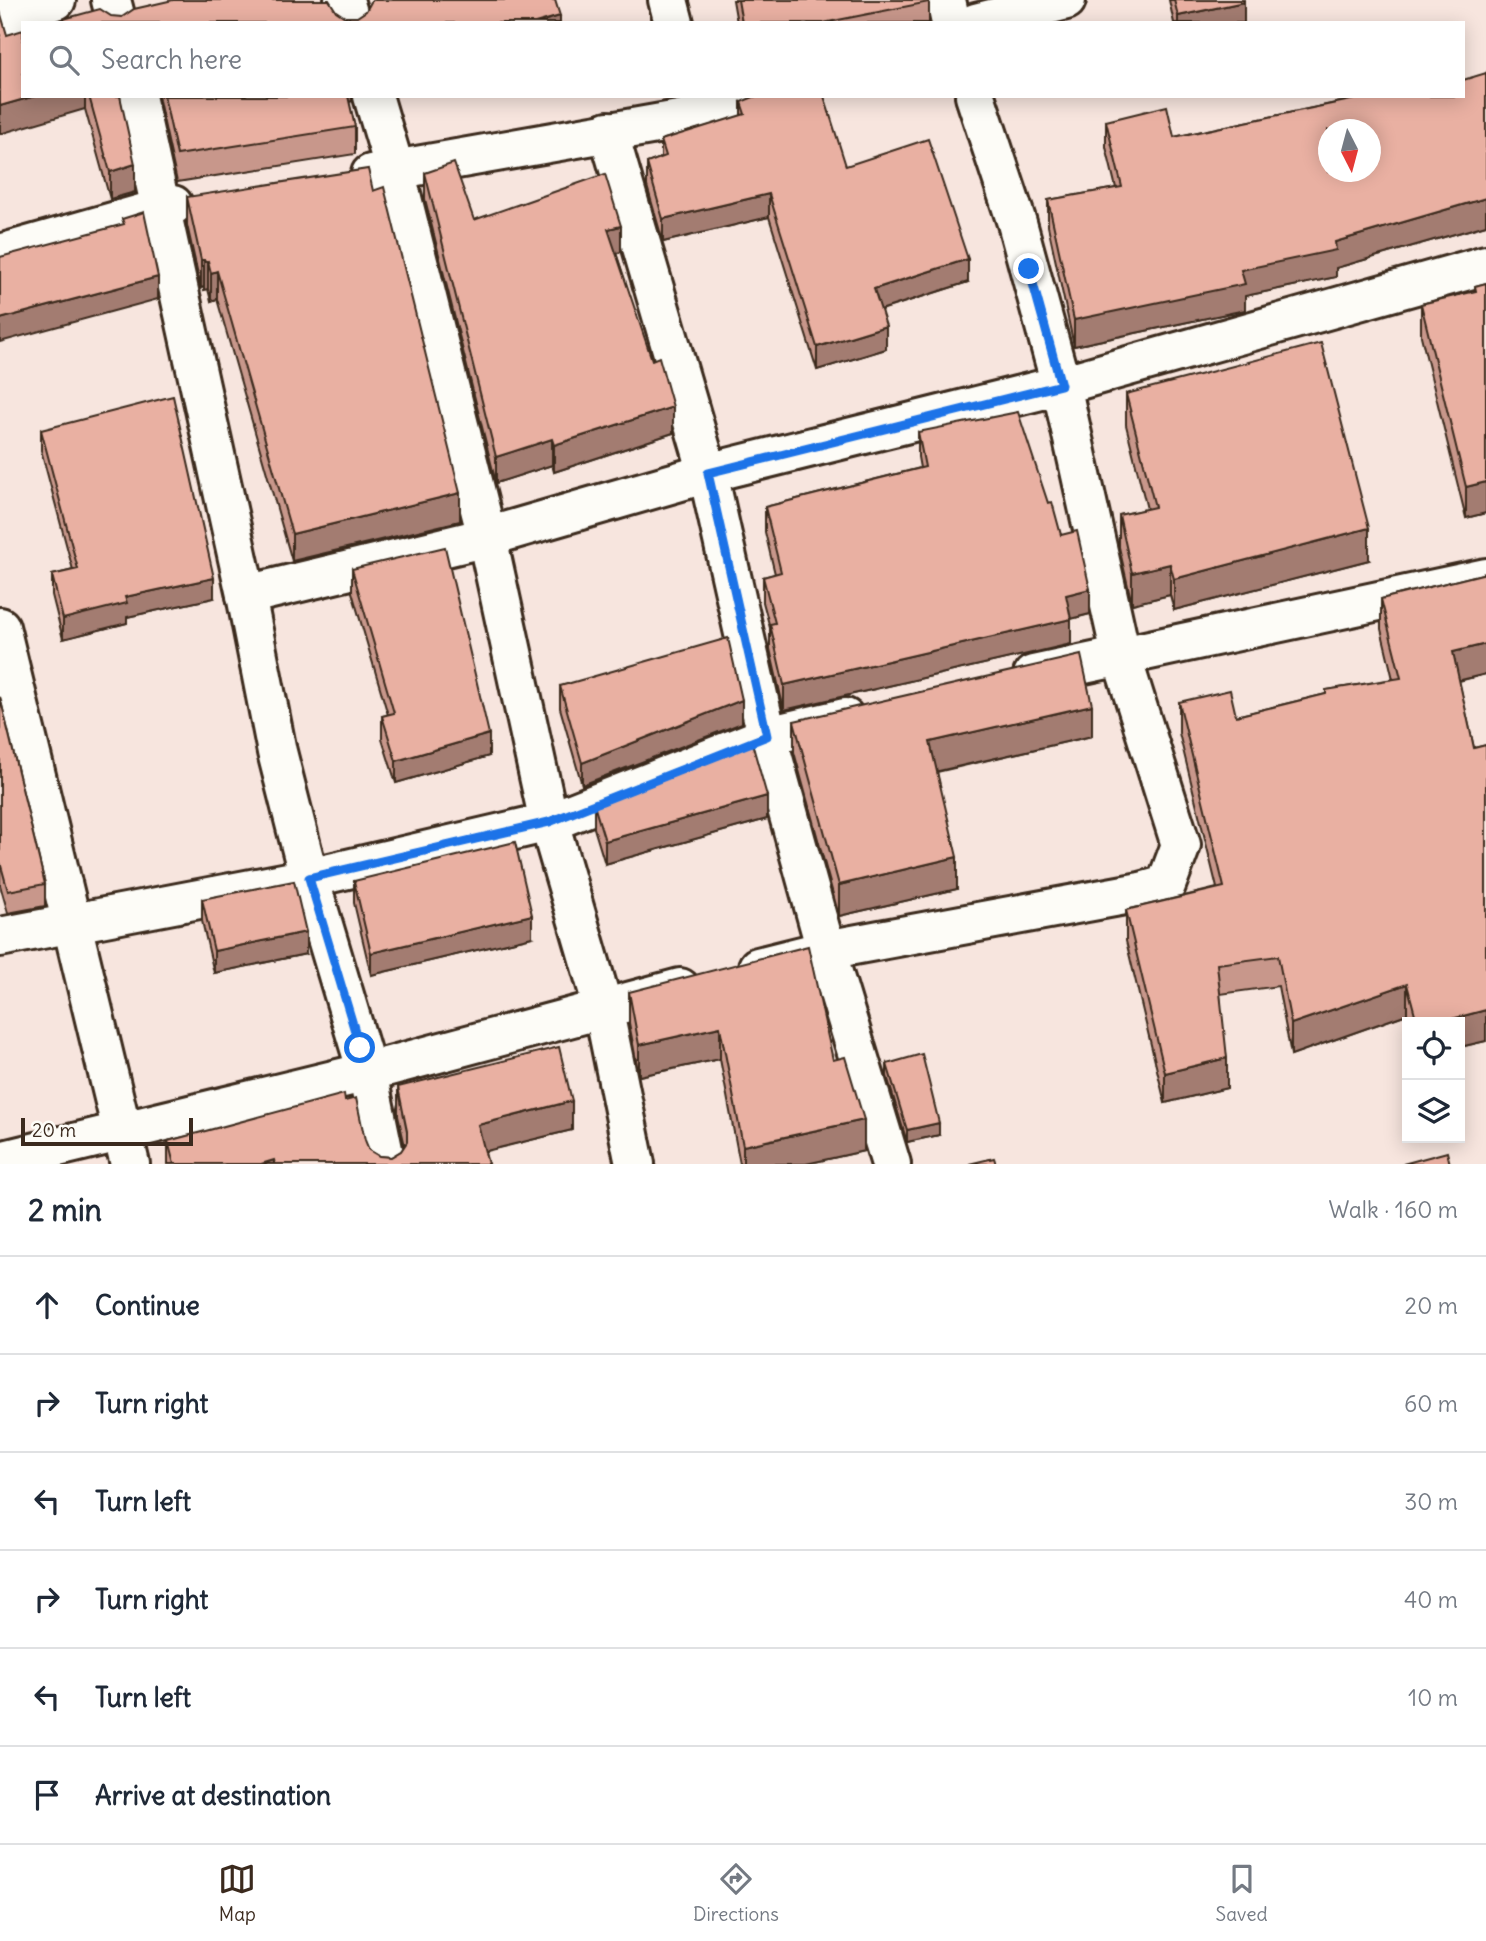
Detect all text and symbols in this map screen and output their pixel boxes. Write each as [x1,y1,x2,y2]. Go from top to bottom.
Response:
search box [21,21,1465,98]
icon: search [45,41,83,79]
text: Search here [101,43,242,76]
north arrow [1318,119,1381,182]
route end [1013,253,1044,284]
map controls [1402,1017,1465,1143]
button: locate [1402,1017,1465,1080]
route start [344,1032,375,1063]
button: layers [1402,1080,1465,1143]
scale bar [21,1115,192,1147]
text: 20 m [32,1118,76,1142]
text: 2 min [28,1191,102,1229]
text: Walk · 160 m [1329,1195,1458,1224]
icon: ahead [28,1286,66,1324]
text: Continue [95,1289,200,1322]
text: 20 m [1405,1291,1458,1320]
icon: right [28,1384,66,1422]
text: Turn right [95,1387,208,1420]
text: 60 m [1404,1389,1458,1418]
icon: left [28,1482,66,1520]
text: Turn left [95,1485,191,1518]
text: 30 m [1404,1487,1458,1516]
icon: right [28,1580,66,1618]
text: Turn right [95,1583,208,1616]
text: 40 m [1404,1585,1458,1614]
icon: left [28,1678,66,1716]
text: Turn left [95,1681,191,1714]
text: 10 m [1408,1683,1458,1712]
icon: arrive [28,1776,66,1814]
text: Arrive at destination [95,1779,331,1812]
tab: Map [218,1860,256,1926]
tab: Directions [693,1860,779,1926]
tab: Saved [1216,1860,1268,1926]

